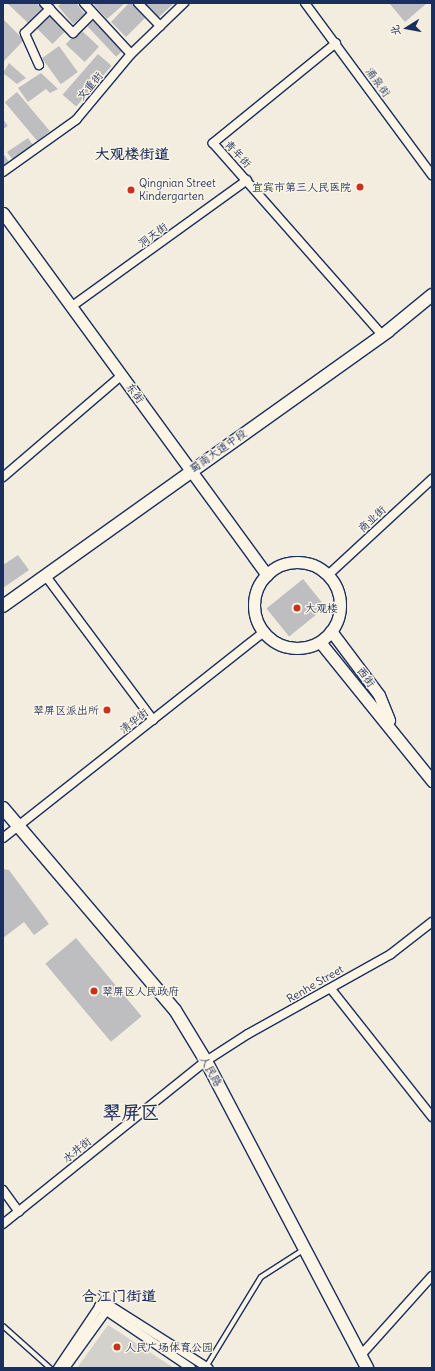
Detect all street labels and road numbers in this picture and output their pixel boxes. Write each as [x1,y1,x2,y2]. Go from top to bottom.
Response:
street label: 涌泉街 [363,65,393,99]
street label: 文重街 [74,69,106,103]
street label: 青年街 [222,137,254,171]
street label: 洞天街 [136,220,170,250]
street label: 东街 [123,380,147,406]
street label: 蜀南大道中段 [187,427,249,475]
street label: 商业街 [355,503,389,535]
street label: 西街 [354,664,378,690]
street label: 清华街 [117,706,151,736]
street label: Renhe Street [284,962,346,1006]
street label: 人民路 [197,1053,225,1089]
street label: 水井街 [60,1134,94,1166]

